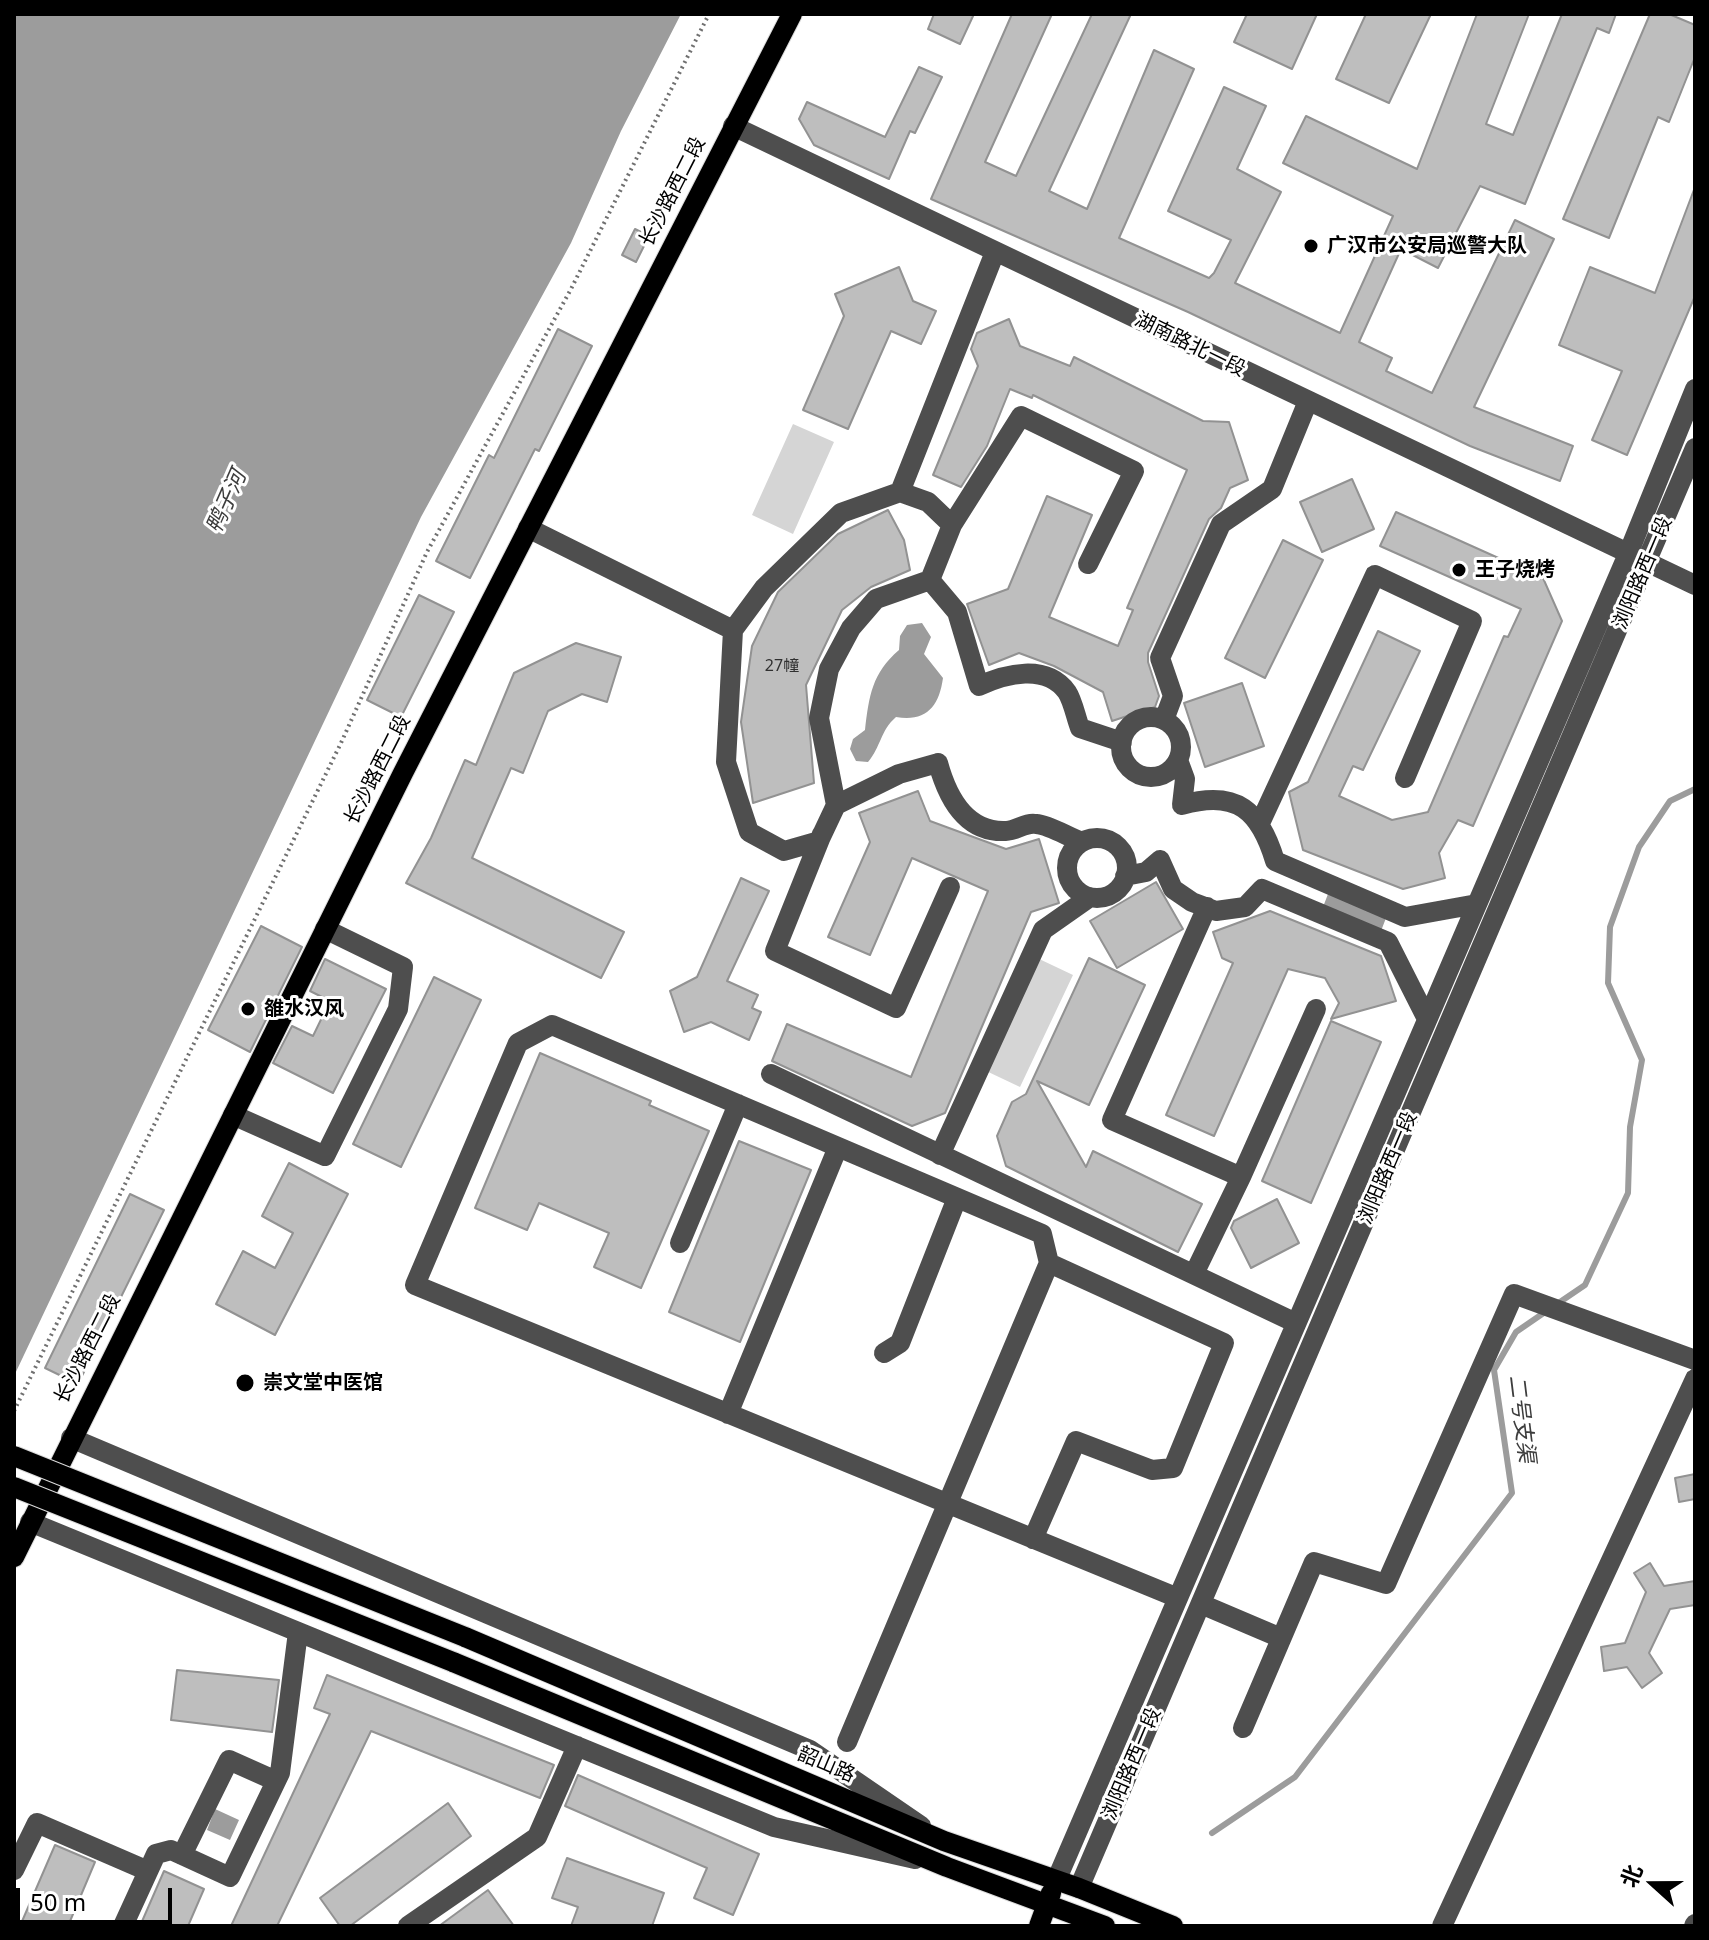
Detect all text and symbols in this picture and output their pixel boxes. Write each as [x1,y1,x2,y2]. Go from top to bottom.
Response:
street label: 长沙路西二段 [635,133,711,251]
place label: 广汉市公安局巡警大队 [1327,234,1527,258]
marker: 广汉市公安局巡警大队 [1302,237,1320,255]
street label: 湖南路北一段 [1131,308,1249,382]
water label: 鸭子河 [202,466,252,538]
street label: 浏阳路西一段 [1609,513,1677,633]
place label: 王子烧烤 [1475,558,1555,582]
marker: 王子烧烤 [1450,561,1468,579]
house number: 27幢 [765,656,799,676]
street label: 长沙路西二段 [340,711,416,829]
place label: 雒水汉风 [264,997,344,1021]
marker: 雒水汉风 [239,1000,257,1018]
street label: 浏阳路西一段 [1354,1108,1422,1228]
street label: 长沙路西二段 [50,1290,126,1408]
place label: 崇文堂中医馆 [263,1371,383,1395]
marker: 崇文堂中医馆 [234,1372,256,1394]
water label: 二号支渠 [1503,1374,1539,1464]
street label: 浏阳路西一段 [1098,1704,1166,1824]
street label: 韶山路 [794,1742,858,1788]
north arrow [1613,1844,1693,1924]
text: 北 [1613,1860,1649,1891]
scale bar [20,1872,176,1922]
text: 50 m [30,1885,86,1918]

